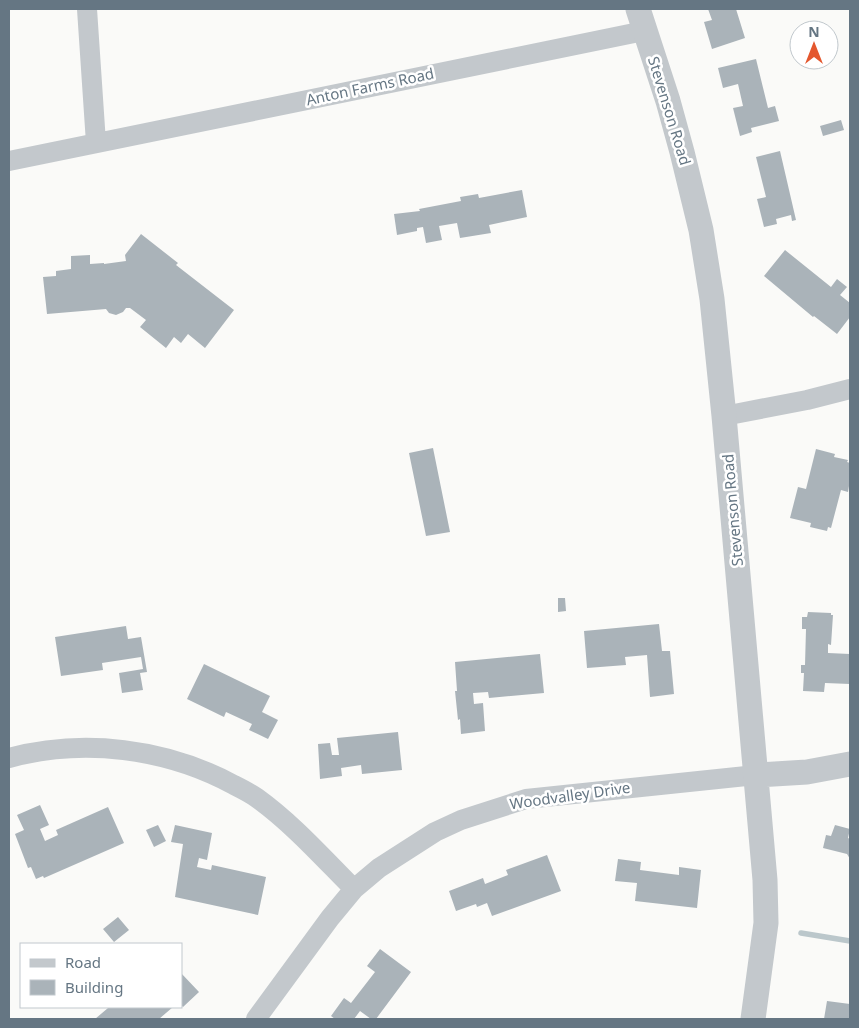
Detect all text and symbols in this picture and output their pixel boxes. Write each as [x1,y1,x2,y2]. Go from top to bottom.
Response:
north arrow [789,20,839,70]
text: N [808,22,820,41]
street label: Stevenson Road [644,54,696,167]
street label: Anton Farms Road [304,63,435,109]
street label: Stevenson Road [717,453,747,567]
street label: Woodvalley Drive [508,777,631,813]
legend [20,943,182,1008]
text: Road [65,952,101,972]
text: Building [65,977,123,997]

